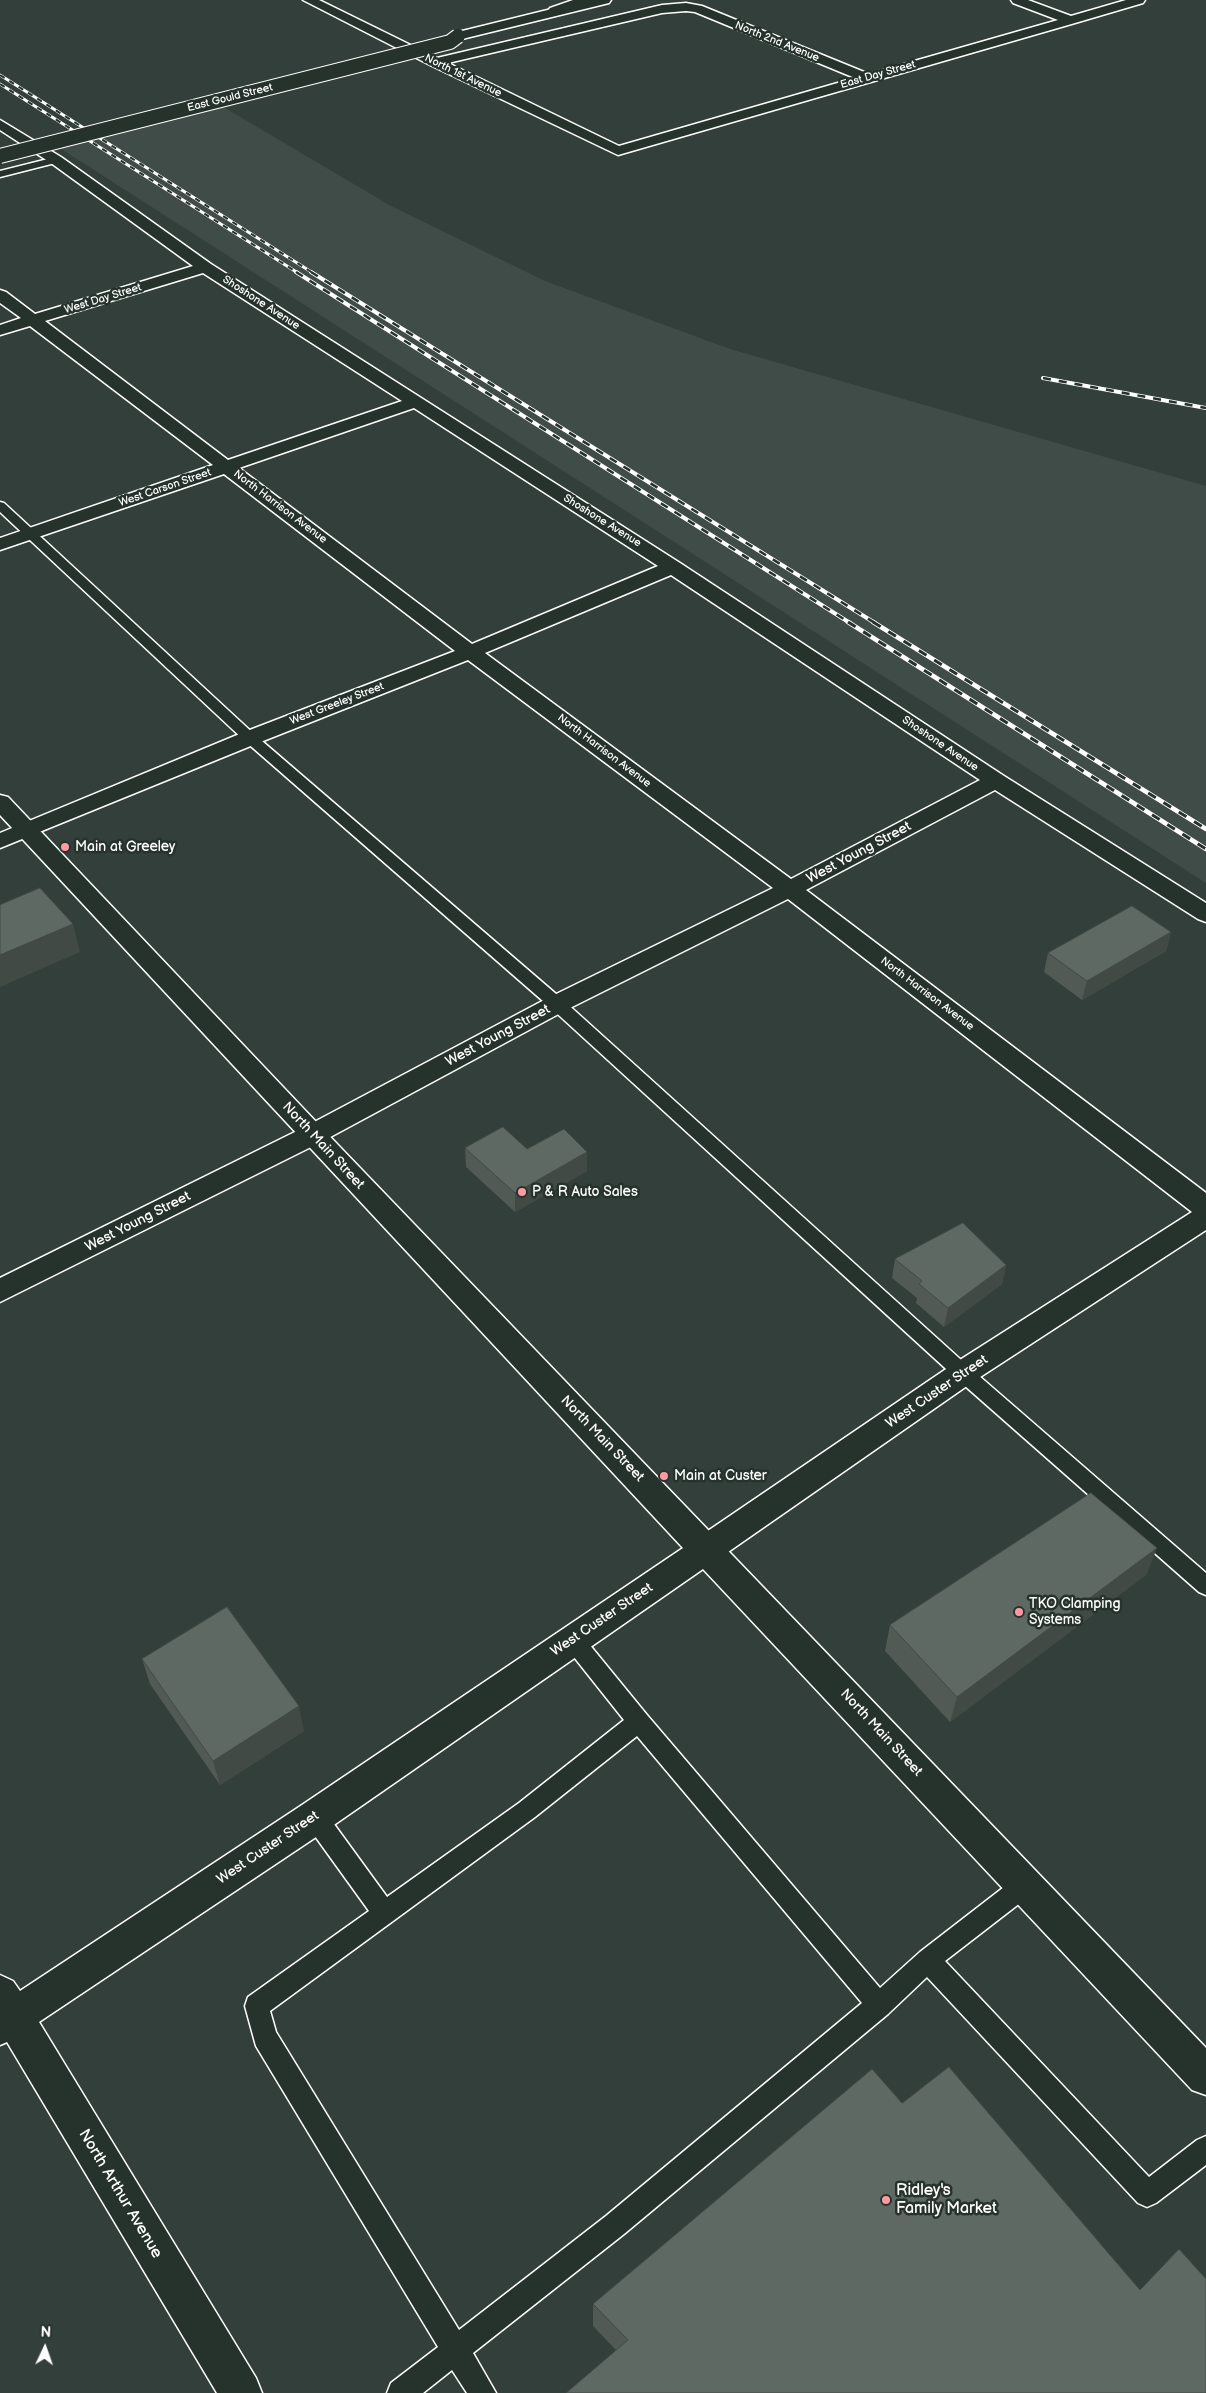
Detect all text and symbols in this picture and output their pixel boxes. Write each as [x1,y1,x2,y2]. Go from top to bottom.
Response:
street label: North 2nd Avenue [733,19,821,65]
street label: North 1st Avenue [422,52,504,100]
street label: East Day Street [839,58,917,92]
street label: East Gould Street [186,81,274,115]
street label: Shoshone Avenue [220,273,302,333]
street label: West Day Street [63,281,143,317]
street label: West Carson Street [117,466,213,510]
street label: North Harrison Avenue [231,468,329,546]
street label: Shoshone Avenue [561,492,643,550]
street label: West Greeley Street [288,680,386,728]
street label: North Harrison Avenue [555,712,653,790]
street label: Shoshone Avenue [899,714,981,774]
street label: West Young Street [804,818,914,888]
place label: Main at Greeley [75,839,175,855]
marker: Main at Greeley [59,841,71,853]
street label: North Harrison Avenue [878,955,976,1033]
street label: West Young Street [443,1001,553,1071]
street label: North Main Street [278,1099,368,1193]
place label: P & R Auto Sales [532,1184,638,1200]
marker: P & R Auto Sales [516,1186,528,1198]
street label: West Young Street [82,1188,194,1256]
street label: West Custer Street [883,1352,991,1432]
street label: North Main Street [557,1393,647,1485]
place label: Main at Custer [674,1468,767,1484]
marker: Main at Custer [658,1470,670,1482]
street label: West Custer Street [548,1580,656,1660]
place label: TKO Clamping Systems [1029,1596,1121,1628]
marker: TKO Clamping Systems [1013,1606,1025,1618]
street label: North Main Street [836,1686,926,1780]
street label: West Custer Street [214,1808,322,1888]
street label: North Arthur Avenue [74,2126,166,2262]
place label: Ridley's Family Market [896,2181,997,2219]
marker: Ridley's Family Market [880,2194,892,2206]
north arrow [20,2323,70,2373]
text: N [40,2324,51,2341]

